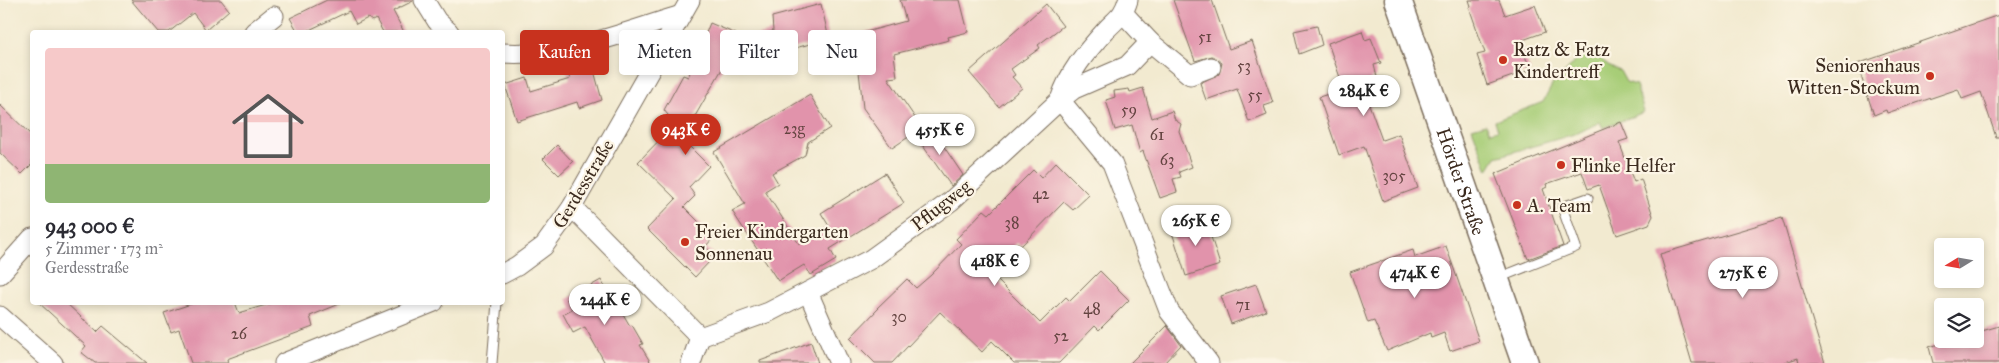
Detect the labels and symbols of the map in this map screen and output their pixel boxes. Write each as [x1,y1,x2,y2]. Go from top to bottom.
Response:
house number: 51 [1198,27,1212,46]
place label: Ratz & Fatz Kindertreff [1513,38,1610,83]
marker: Ratz & Fatz Kindertreff [1497,54,1509,66]
place label: Seniorenhaus Witten-Stockum [1787,54,1920,99]
house number: 53 [1237,56,1251,75]
marker: Seniorenhaus Witten-Stockum [1924,70,1936,82]
pin: 284K € [1323,74,1405,117]
house number: 55 [1248,85,1263,104]
house number: 59 [1121,100,1137,119]
pin: 943K € [645,114,727,156]
pin: 455K € [899,114,981,156]
house number: 23g [783,119,805,139]
street label: Hörder Straße [1432,124,1491,238]
house number: 61 [1150,125,1164,144]
street label: Gerdesstraße [547,135,619,233]
house number: 63 [1160,150,1174,169]
place label: Flinke Helfer [1571,154,1676,177]
marker: Flinke Helfer [1555,159,1567,171]
house number: 305 [1382,166,1406,185]
street label: Pflugweg [906,174,976,236]
house number: 42 [1033,184,1050,203]
place label: A. Team [1526,194,1591,217]
marker: A. Team [1511,199,1523,211]
pin: 265K € [1155,204,1237,247]
house number: 38 [1005,213,1019,232]
place label: Freier Kindergarten Sonnenau [695,220,849,265]
marker: Freier Kindergarten Sonnenau [679,236,691,248]
north arrow [1934,238,1984,288]
pin: 418K € [954,244,1036,287]
pin: 474K € [1374,256,1456,299]
pin: 275K € [1702,256,1784,299]
pin: 244K € [564,284,646,326]
house number: 71 [1236,295,1250,314]
house number: 48 [1083,299,1101,318]
house number: 30 [891,307,907,326]
house number: 26 [231,324,248,343]
house number: 52 [1053,326,1069,345]

